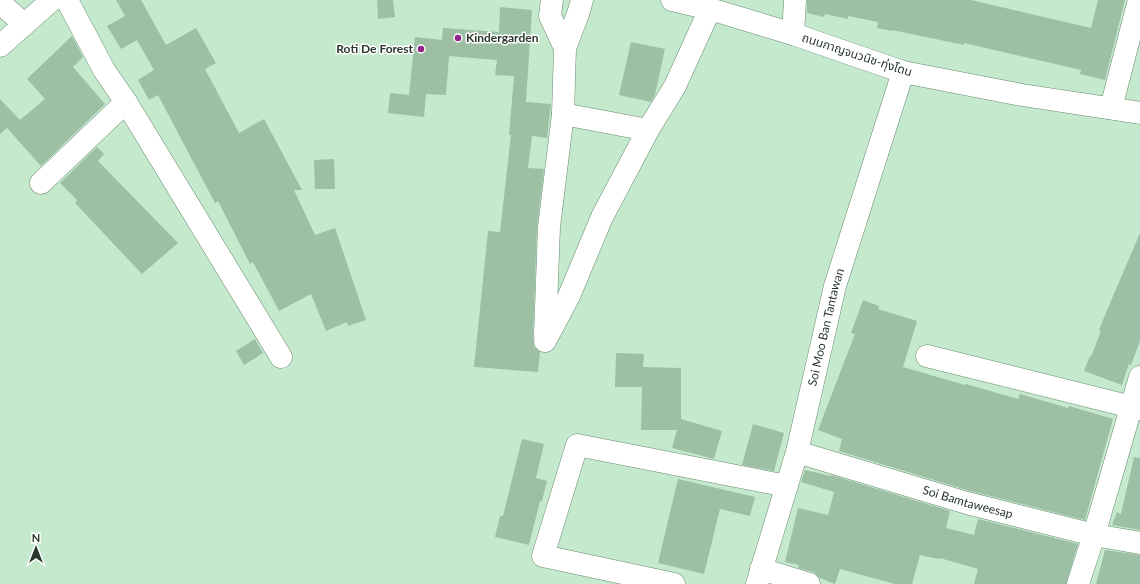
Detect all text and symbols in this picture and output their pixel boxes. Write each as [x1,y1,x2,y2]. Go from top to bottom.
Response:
place label: Kindergarden [466,30,539,45]
street label: ถนนกาญจนวนิช-ทุ่งโดน [800,30,914,79]
marker: Kindergarden [453,33,463,43]
place label: Roti De Forest [336,41,414,56]
marker: Roti De Forest [416,44,426,54]
street label: Soi Moo Ban Tantawan [804,266,847,387]
street label: Soi Bamtaweesap [921,482,1015,521]
north arrow [16,528,56,568]
text: N [32,531,40,544]

